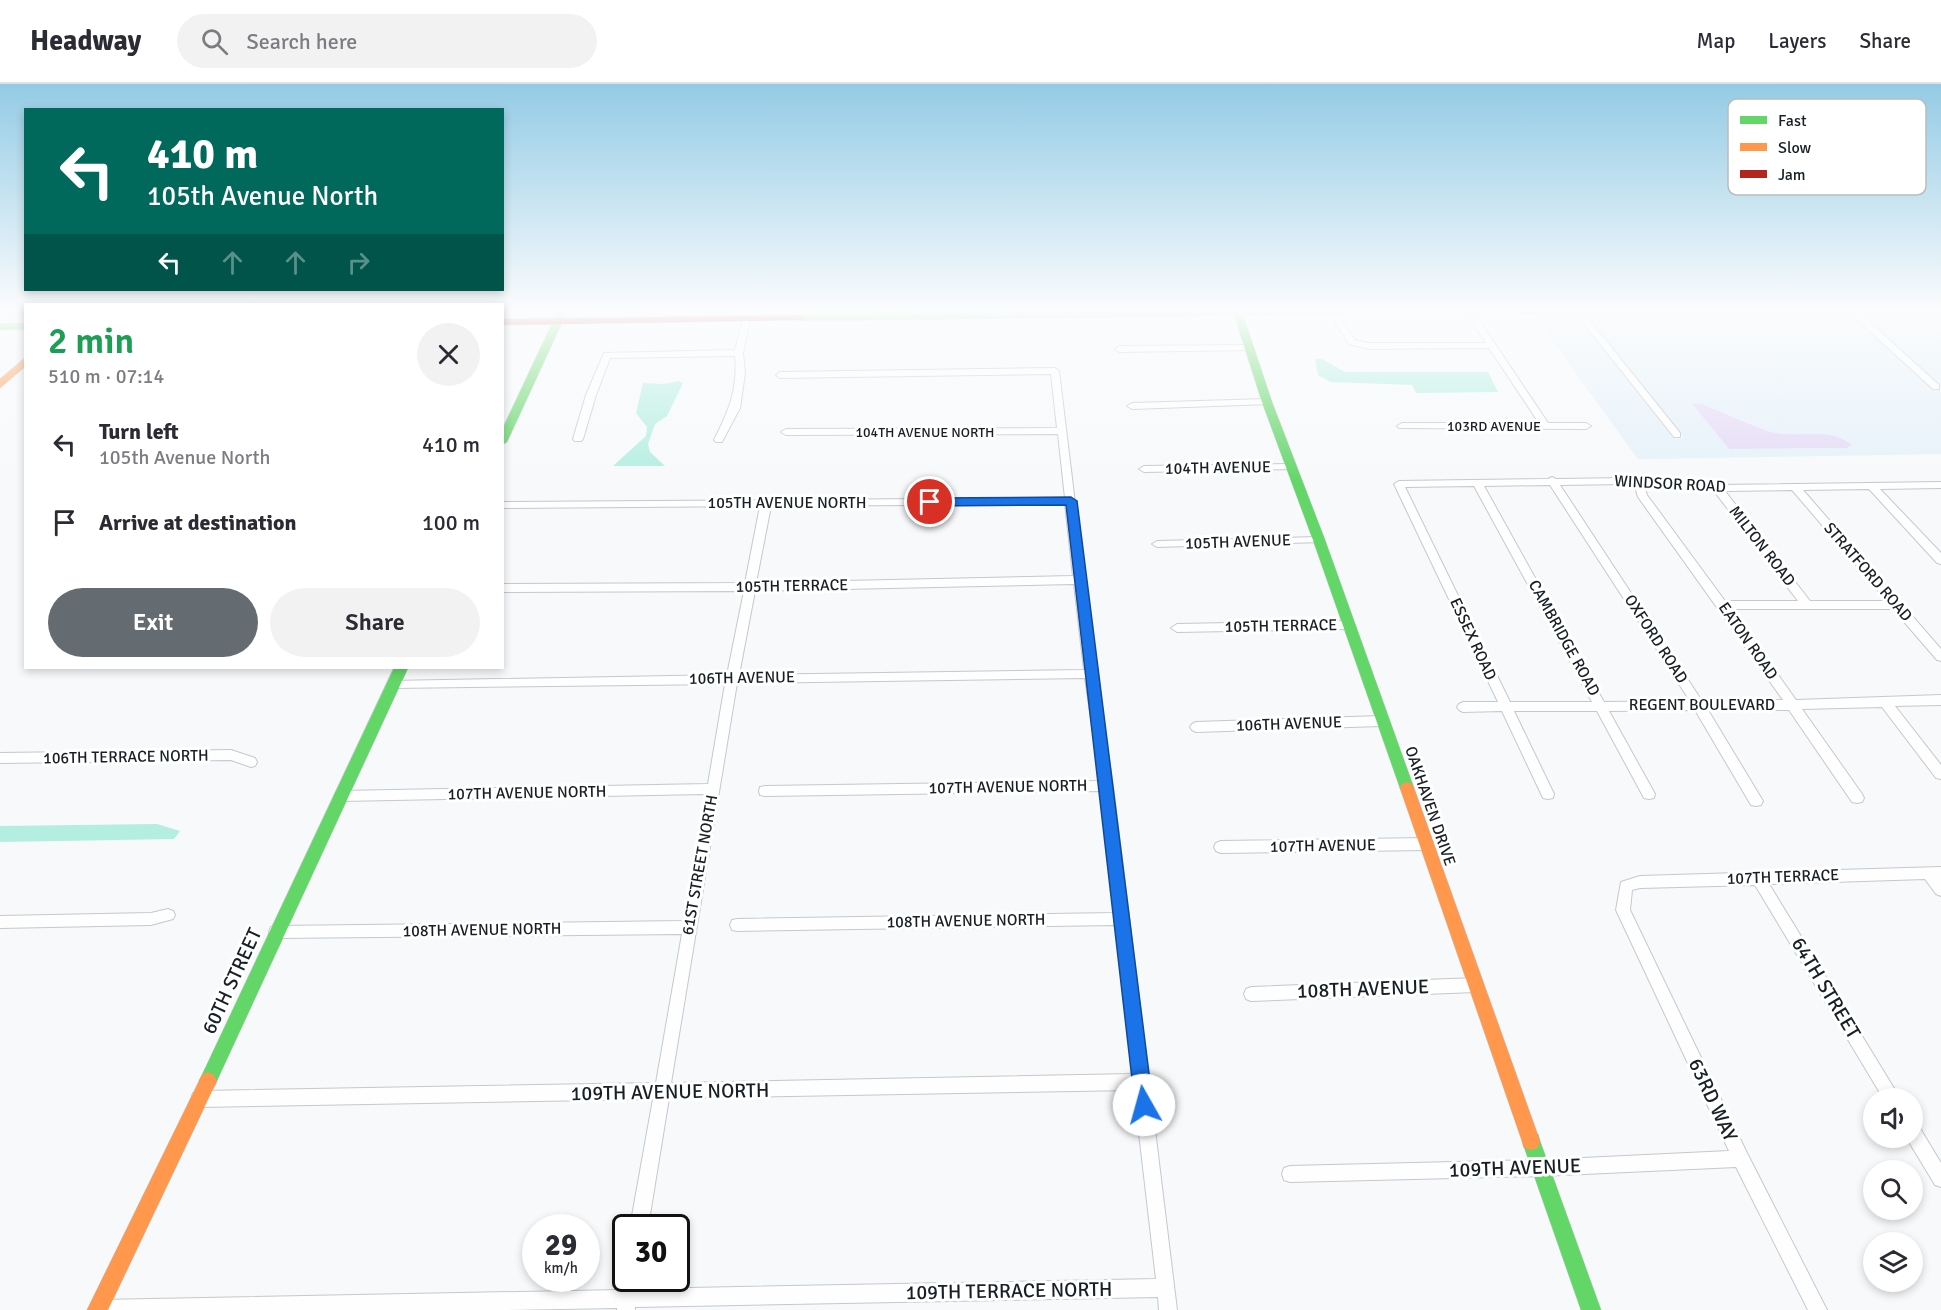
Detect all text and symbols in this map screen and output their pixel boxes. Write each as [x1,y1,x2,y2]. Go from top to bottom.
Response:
search box [177,14,597,68]
text: Headway [30,24,141,58]
icon: search [198,25,231,58]
text: Search here [246,28,357,55]
text: Map [1697,28,1735,54]
text: Layers [1768,28,1826,54]
text: Share [1859,28,1911,54]
legend [1728,99,1926,195]
text: Fast [1778,111,1807,131]
text: 410 m [147,129,258,180]
icon: left [48,132,126,210]
text: Slow [1778,138,1812,158]
text: Jam [1778,165,1806,185]
text: 105th Avenue North [147,180,378,213]
icon: left [153,246,186,279]
icon: ahead [216,246,249,279]
icon: ahead [279,246,312,279]
icon: right [342,246,375,279]
text: 2 min [48,319,134,364]
button: close [417,323,480,386]
text: 510 m · 07:14 [48,364,164,389]
text: Turn left [99,418,179,445]
street label: 103RD AVENUE [1447,418,1541,435]
street label: 104TH AVENUE NORTH [855,424,995,441]
icon: left [48,428,81,461]
text: 410 m [422,431,480,458]
text: 105th Avenue North [99,445,270,470]
street label: 104TH AVENUE [1165,457,1271,479]
street label: WINDSOR ROAD [1614,471,1726,497]
pin [904,476,955,527]
icon: arrive [913,485,946,518]
street label: 105TH AVENUE NORTH [708,493,866,513]
street label: MILTON ROAD [1724,502,1800,590]
icon: arrive [48,506,81,539]
text: Arrive at destination [99,509,296,536]
text: 100 m [422,509,480,536]
street label: STRATFORD ROAD [1820,518,1916,626]
street label: 105TH AVENUE [1185,530,1291,554]
street label: 105TH TERRACE [736,575,848,597]
street label: CAMBRIDGE ROAD [1524,577,1604,699]
button: Exit [48,588,258,657]
button: Share [270,588,480,657]
street label: OXFORD ROAD [1620,591,1692,687]
street label: ESSEX ROAD [1445,595,1501,683]
street label: EATON ROAD [1714,598,1782,684]
street label: 105TH TERRACE [1225,615,1337,637]
street label: 106TH AVENUE [689,667,795,689]
street label: REGENT BOULEVARD [1629,695,1775,715]
street label: 106TH AVENUE [1236,712,1342,736]
street label: OAKHAVEN DRIVE [1400,744,1460,868]
street label: 106TH TERRACE NORTH [43,746,209,768]
street label: 107TH AVENUE NORTH [928,776,1088,798]
street label: 107TH AVENUE NORTH [447,782,607,804]
street label: 61ST STREET NORTH [678,793,722,937]
street label: 107TH AVENUE [1270,835,1376,857]
street label: 107TH TERRACE [1726,865,1840,889]
street label: 108TH AVENUE NORTH [886,910,1046,932]
street label: 108TH AVENUE NORTH [402,919,562,941]
street label: 60TH STREET [197,924,268,1038]
street label: 64TH STREET [1786,933,1866,1044]
street label: 108TH AVENUE [1296,974,1430,1004]
street label: 63RD WAY [1683,1055,1743,1145]
position arrow [1112,1073,1176,1137]
street label: 109TH AVENUE NORTH [570,1078,770,1106]
map controls [1863,1088,1923,1292]
button: sound [1863,1088,1923,1148]
street label: 109TH AVENUE [1448,1153,1582,1183]
button: search [1863,1160,1923,1220]
speed limit sign: 30 [612,1214,690,1292]
text: 29 [545,1227,577,1264]
button: layers [1863,1232,1923,1292]
text: km/h [544,1259,578,1277]
street label: 109TH TERRACE NORTH [905,1277,1113,1305]

